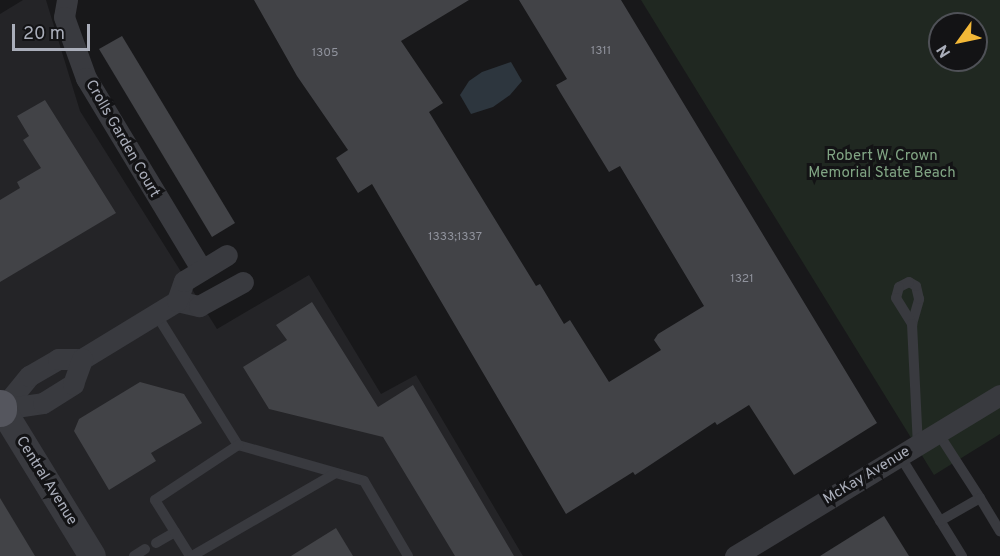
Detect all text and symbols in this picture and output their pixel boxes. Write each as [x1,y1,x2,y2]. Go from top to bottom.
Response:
scale bar [15,12,93,50]
north arrow [928,12,988,72]
text: 20 m [23,23,65,46]
text: N [933,40,956,61]
house number: 1311 [591,45,611,59]
house number: 1305 [312,47,338,61]
street label: Crolls Garden Court [81,77,163,201]
park label: Robert W. Crown Memorial State Beach [808,147,956,182]
house number: 1333;1337 [428,231,482,245]
house number: 1321 [730,273,754,287]
street label: Central Avenue [11,433,81,529]
street label: McKay Avenue [820,443,914,509]

